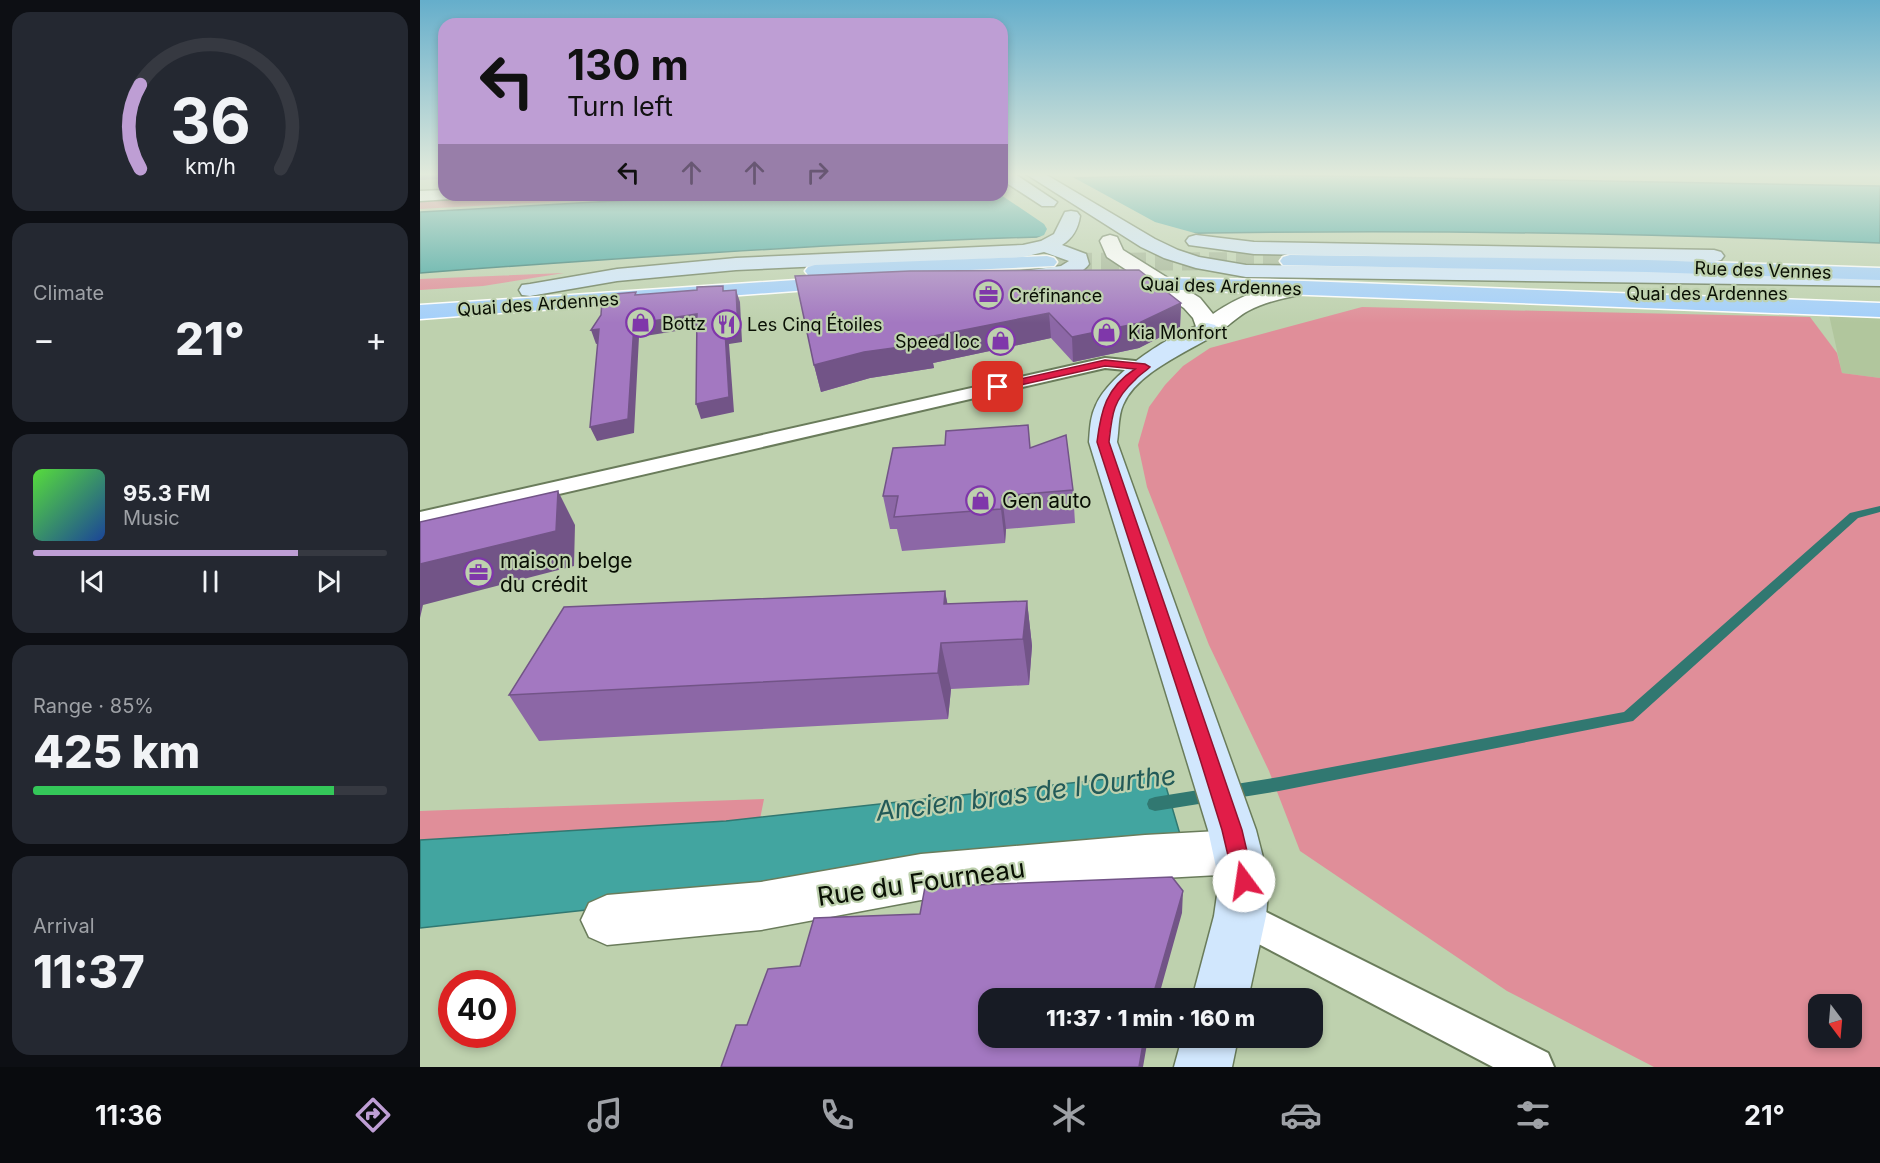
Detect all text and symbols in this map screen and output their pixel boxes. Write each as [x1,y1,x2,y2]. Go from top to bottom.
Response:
text: 130 m [567,39,689,90]
icon: left [468,42,546,120]
text: 36 [170,83,250,158]
text: Turn left [567,90,673,123]
text: km/h [185,153,235,179]
icon: left [612,156,645,189]
icon: ahead [675,156,708,189]
icon: ahead [738,156,771,189]
icon: right [801,156,834,189]
street label: Rue des Vennes [1694,257,1832,283]
street label: Quai des Ardennes [1140,273,1302,299]
office icon: Créfinance [972,279,1004,311]
text: Climate [33,281,104,305]
street label: Quai des Ardennes [1626,283,1788,304]
place label: Créfinance [1009,285,1102,306]
street label: Quai des Ardennes [457,288,619,320]
shop icon: Bottz [625,307,657,339]
restaurant icon: Les Cinq Étoiles [710,308,742,340]
text: 21° [175,311,245,366]
place label: Bottz [662,313,706,334]
place label: Les Cinq Étoiles [747,313,883,335]
shop icon: Kia Monfort [1091,316,1123,348]
text: − [33,319,55,359]
text: + [365,319,387,359]
place label: Kia Monfort [1128,322,1228,343]
shop icon: Speed loc [985,325,1017,357]
place label: Speed loc [895,331,980,352]
pin [972,361,1023,412]
icon: arrive [981,370,1014,403]
text: 95.3 FM [123,480,211,506]
shop icon: Gen auto [965,484,997,516]
place label: Gen auto [1002,488,1092,513]
text: Music [123,506,180,530]
place label: maison belge du crédit [500,548,633,597]
office icon: maison belge du crédit [463,556,495,588]
icon: previous [76,565,109,598]
icon: pause [194,565,227,598]
icon: next [312,565,345,598]
text: Range · 85% [33,694,154,718]
text: 425 km [33,724,200,779]
water label: Ancien bras de l'Ourthe [873,758,1178,828]
position arrow [1212,849,1276,913]
street label: Rue du Fourneau [815,852,1027,912]
text: Arrival [33,914,95,938]
text: 11:37 [33,944,145,999]
speed limit sign: 40 [438,970,516,1048]
north arrow [1808,994,1862,1048]
map controls [1808,994,1862,1048]
text: 11:37 · 1 min · 160 m [1046,1005,1255,1031]
icon: directions [352,1094,394,1136]
icon: music [584,1094,626,1136]
icon: phone [816,1094,858,1136]
icon: climate [1048,1094,1090,1136]
icon: car [1280,1094,1322,1136]
icon: filters [1512,1094,1554,1136]
text: 11:36 [95,1099,162,1132]
text: 21° [1744,1099,1785,1132]

